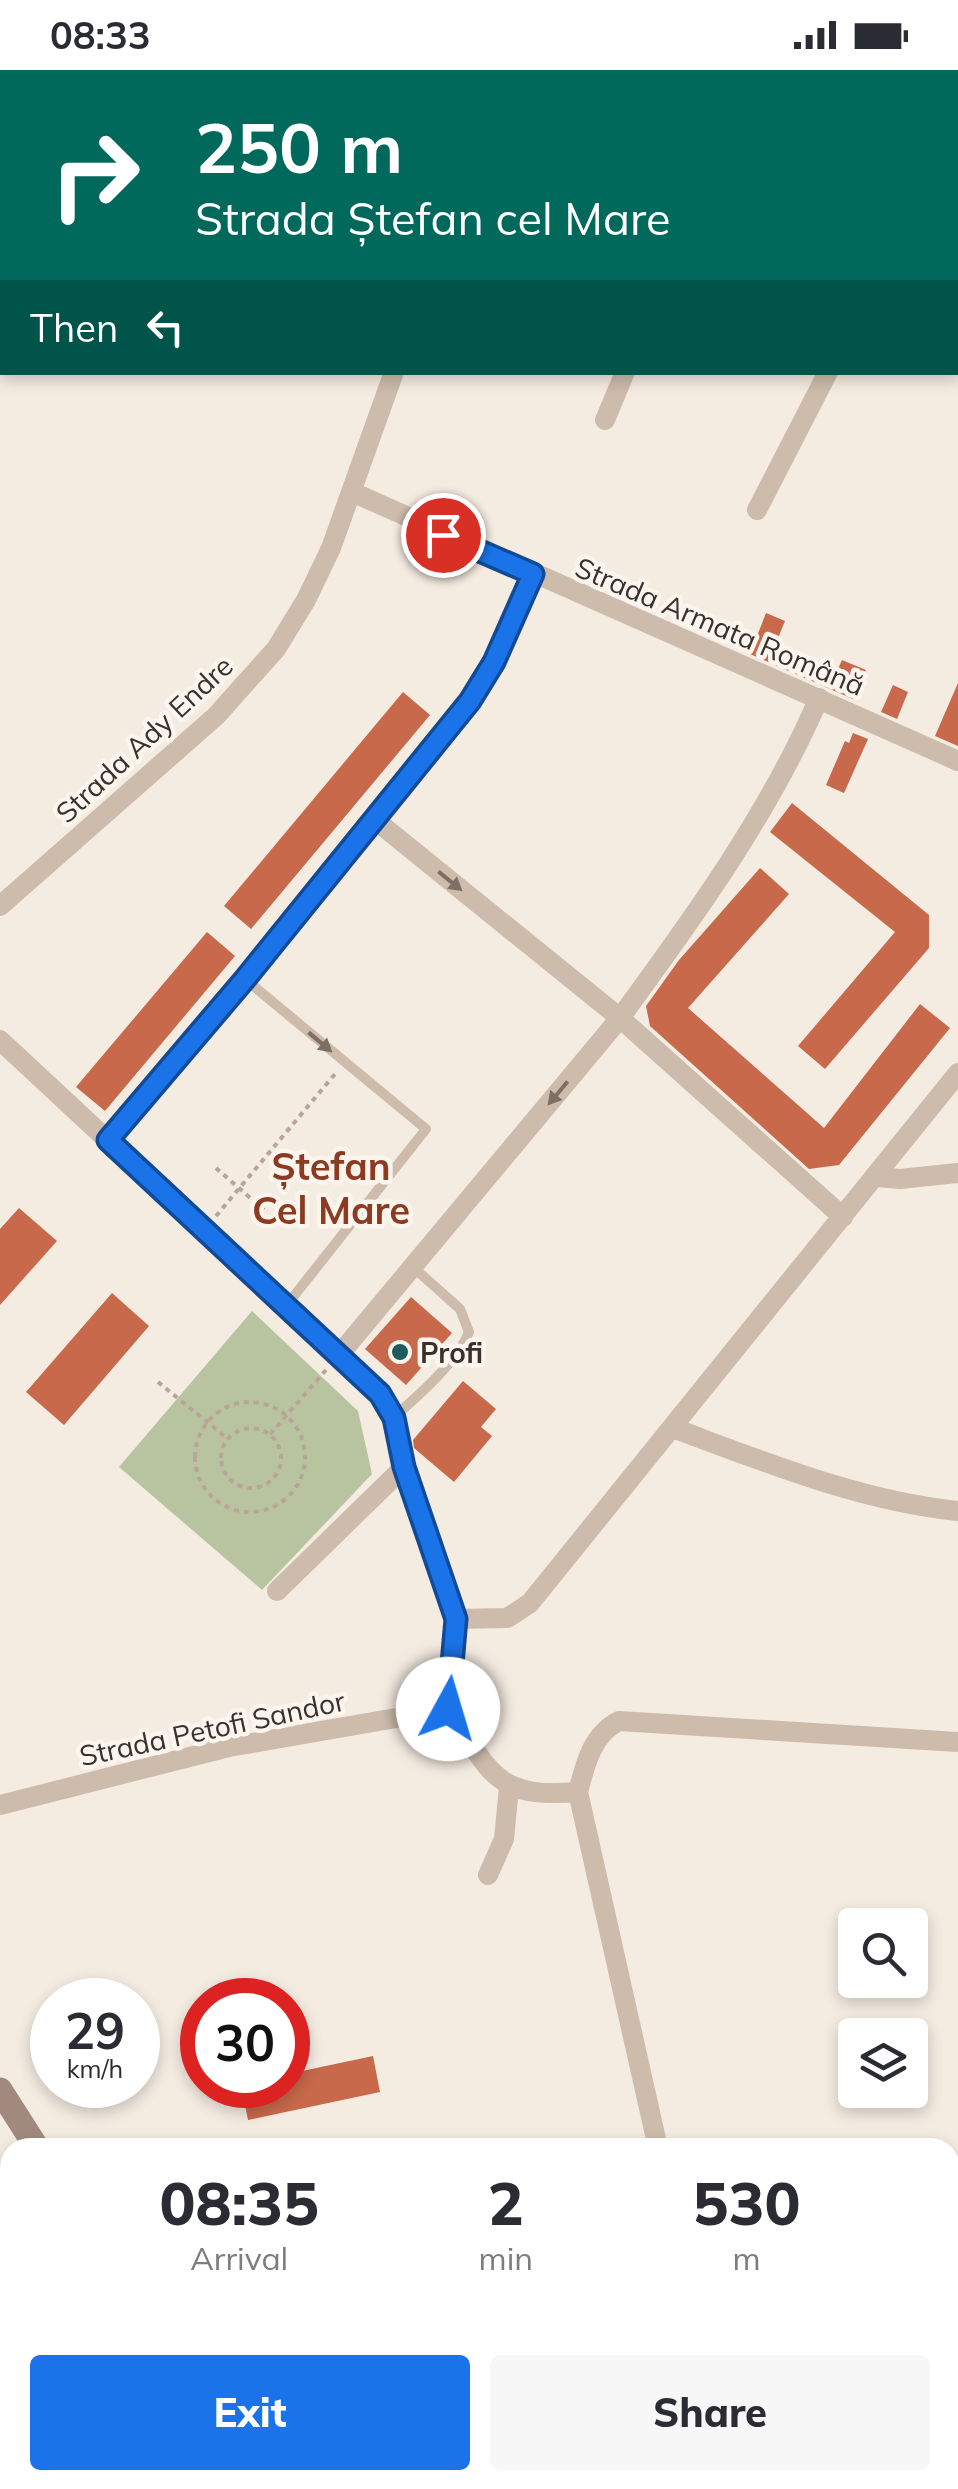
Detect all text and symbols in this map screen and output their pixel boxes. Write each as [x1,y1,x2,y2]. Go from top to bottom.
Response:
text: 08:33 [50,11,151,59]
text: 250 m [195,103,403,191]
icon: right [30,110,160,240]
text: Strada Ștefan cel Mare [195,190,671,246]
icon: left [138,300,193,355]
text: Then [30,304,118,352]
pin [401,493,486,578]
icon: arrive [416,508,471,563]
street label: Strada Armata Română [570,549,870,703]
street label: Strada Ady Endre [48,648,240,830]
one-way arrow [437,870,463,891]
one-way arrow [307,1031,332,1052]
one-way arrow [548,1080,569,1105]
district label: Ștefan Cel Mare [252,1142,410,1234]
place label: Profi [420,1335,483,1370]
marker: Profi [389,1341,411,1363]
position arrow [396,1657,500,1761]
street label: Strada Petofi Sandor [76,1683,349,1773]
map controls [838,1908,928,2108]
button: search [838,1908,928,1998]
speed limit sign: 30 [180,1978,310,2108]
text: 29 [65,1999,125,2062]
button: layers [838,2018,928,2108]
text: km/h [67,2053,123,2084]
text: 08:35 [159,2165,319,2240]
text: 2 [488,2165,524,2240]
text: 530 [692,2165,800,2240]
text: Arrival [190,2238,288,2278]
text: min [479,2238,533,2278]
text: m [732,2238,761,2278]
button: Exit [30,2355,470,2470]
button: Share [490,2355,930,2470]

